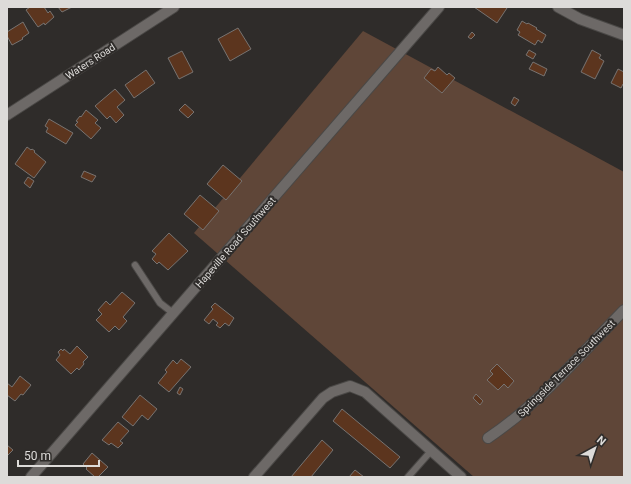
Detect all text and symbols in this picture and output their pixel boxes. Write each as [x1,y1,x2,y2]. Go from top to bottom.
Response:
street label: Waters Road [63,41,117,81]
street label: Hapeville Road Southwest [193,195,278,290]
street label: Springside Terrace Southwest [516,318,617,419]
north arrow [575,428,615,468]
text: N [594,433,608,448]
scale bar [18,442,99,468]
text: 50 m [24,449,51,463]

